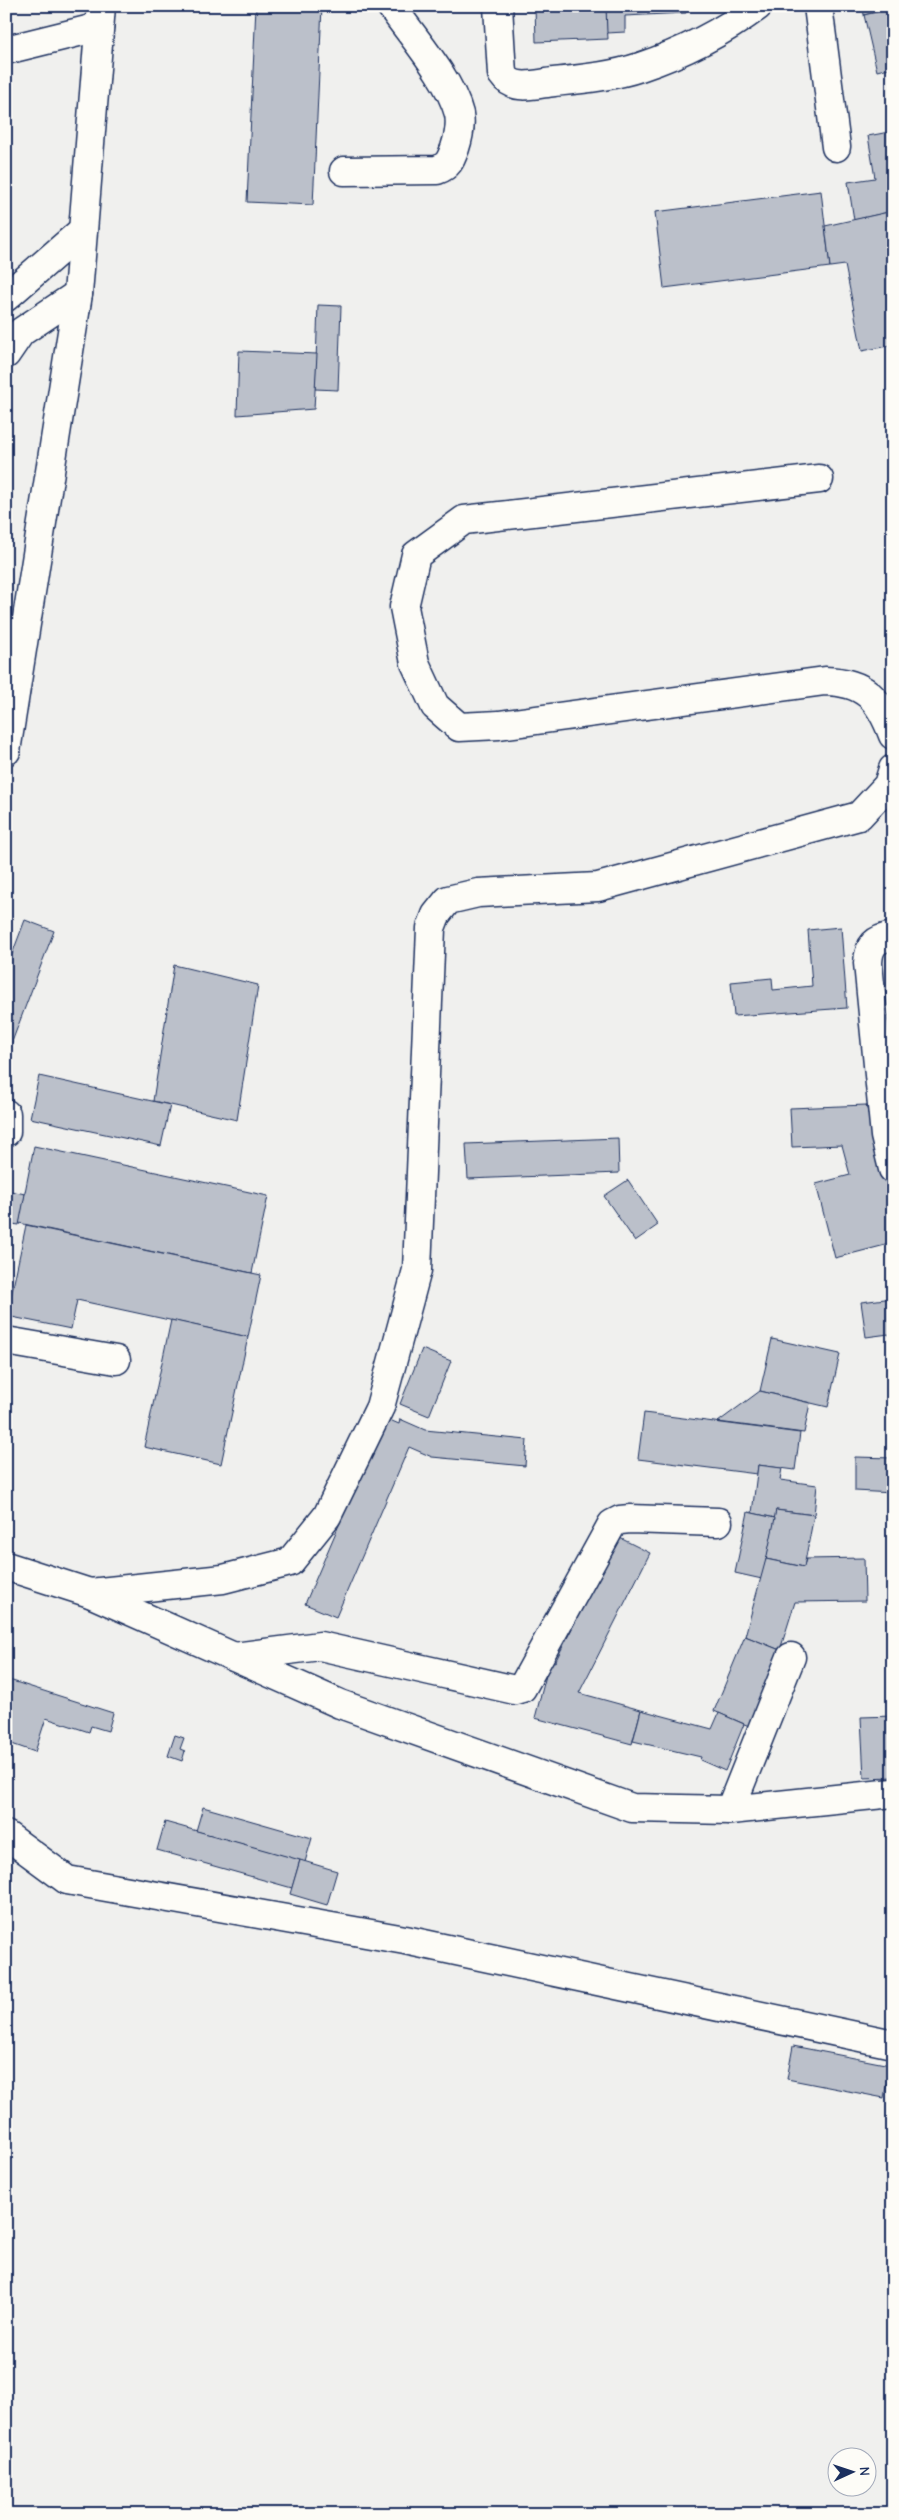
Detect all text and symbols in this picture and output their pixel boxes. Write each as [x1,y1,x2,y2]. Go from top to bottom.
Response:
north arrow [826,2448,876,2498]
text: N [856,2466,873,2476]

